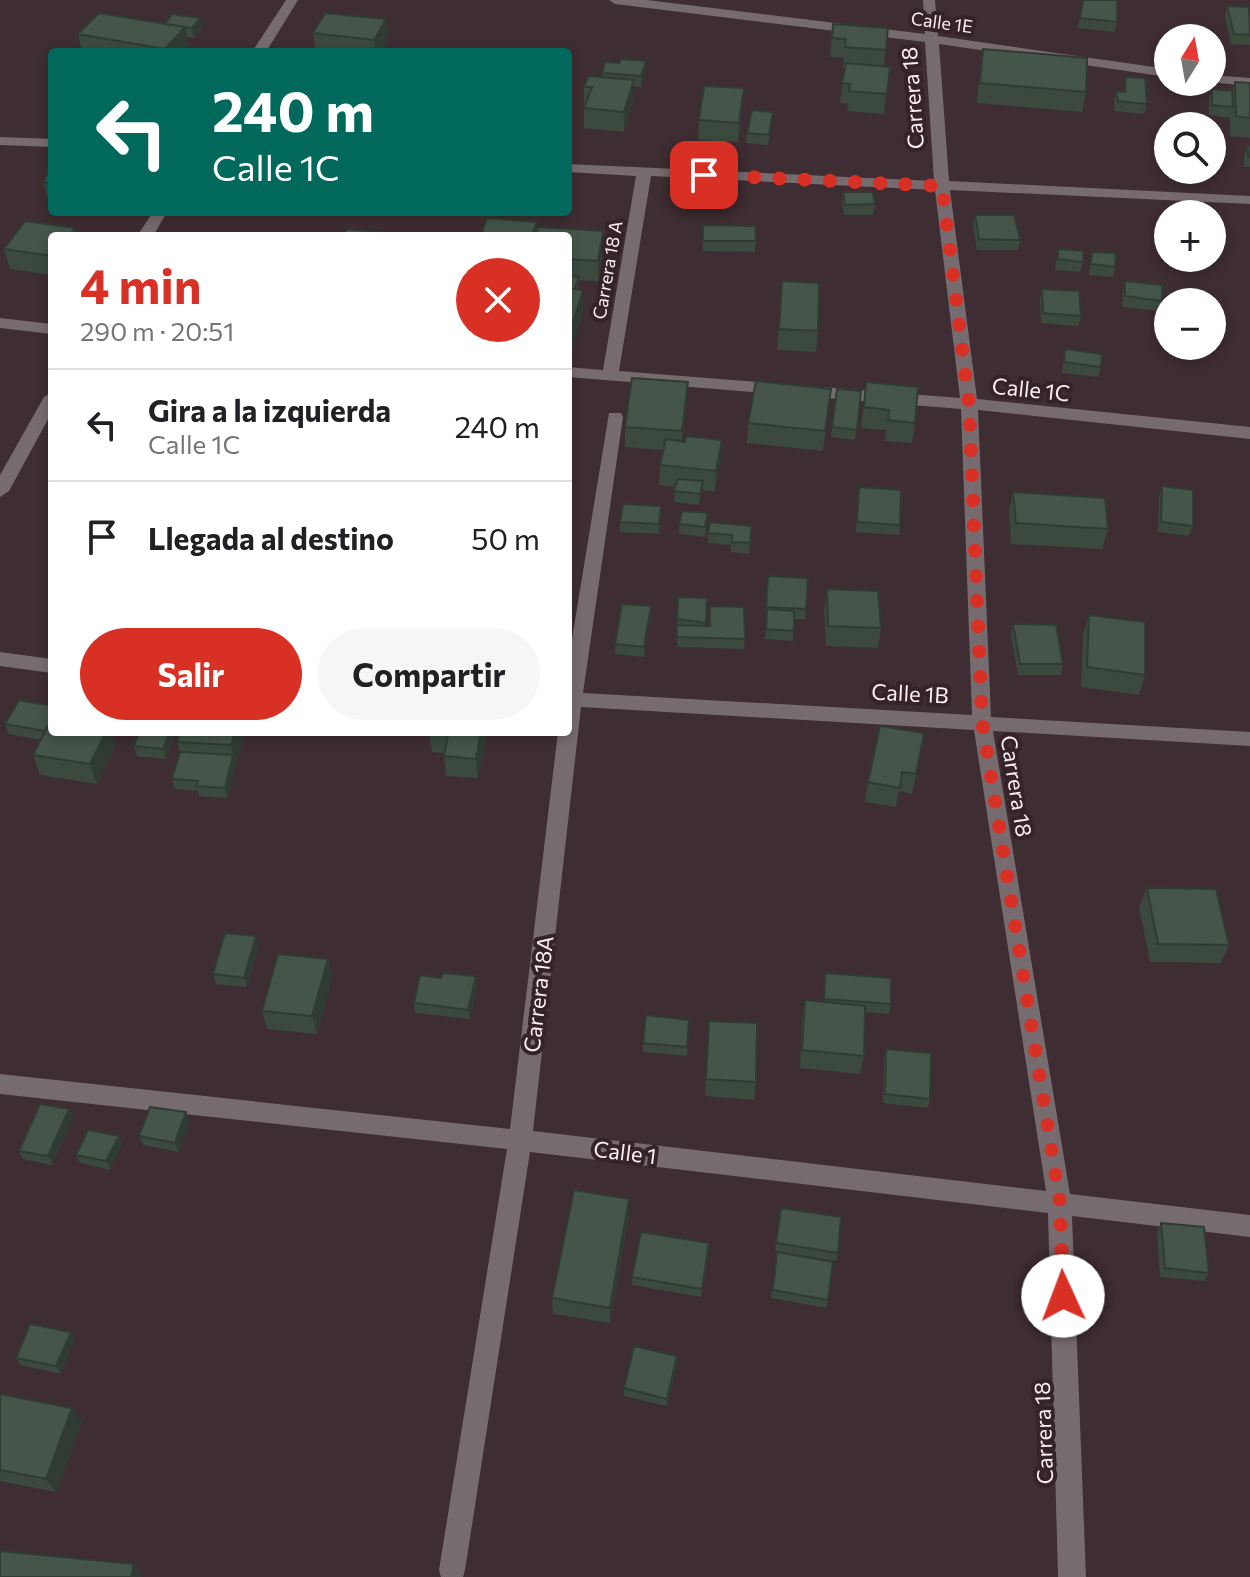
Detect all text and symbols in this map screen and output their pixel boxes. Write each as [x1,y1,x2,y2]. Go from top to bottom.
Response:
street label: Calle 1E [910,7,974,37]
north arrow [1154,24,1226,96]
map controls [1154,24,1226,360]
street label: Carrera 18 [895,46,929,150]
text: 240 m [212,75,374,144]
icon: left [80,80,184,184]
button: search [1154,112,1226,184]
pin [670,141,738,209]
text: Calle 1C [212,144,340,188]
icon: arrive [682,153,726,197]
button: + [1154,200,1226,272]
street label: Carrera 18 A [588,219,626,321]
text: 4 min [80,255,202,314]
button: close [456,258,540,342]
button: − [1154,288,1226,360]
text: 290 m · 20:51 [80,315,234,346]
street label: Calle 1C [991,371,1071,407]
text: Gira a la izquierda [148,391,391,428]
icon: left [80,403,124,447]
text: 240 m [454,407,540,444]
text: Calle 1C [148,428,240,459]
icon: arrive [80,515,124,559]
text: Llegada al destino [148,519,394,556]
text: 50 m [471,519,540,556]
button: Salir [80,628,302,720]
button: Compartir [318,628,540,720]
street label: Calle 1B [871,677,949,709]
street label: Carrera 18 [996,733,1038,839]
street label: Carrera 18A [517,934,559,1054]
street label: Calle 1 [592,1135,658,1169]
position arrow [1021,1254,1105,1338]
street label: Carrera 18 [1028,1381,1058,1485]

